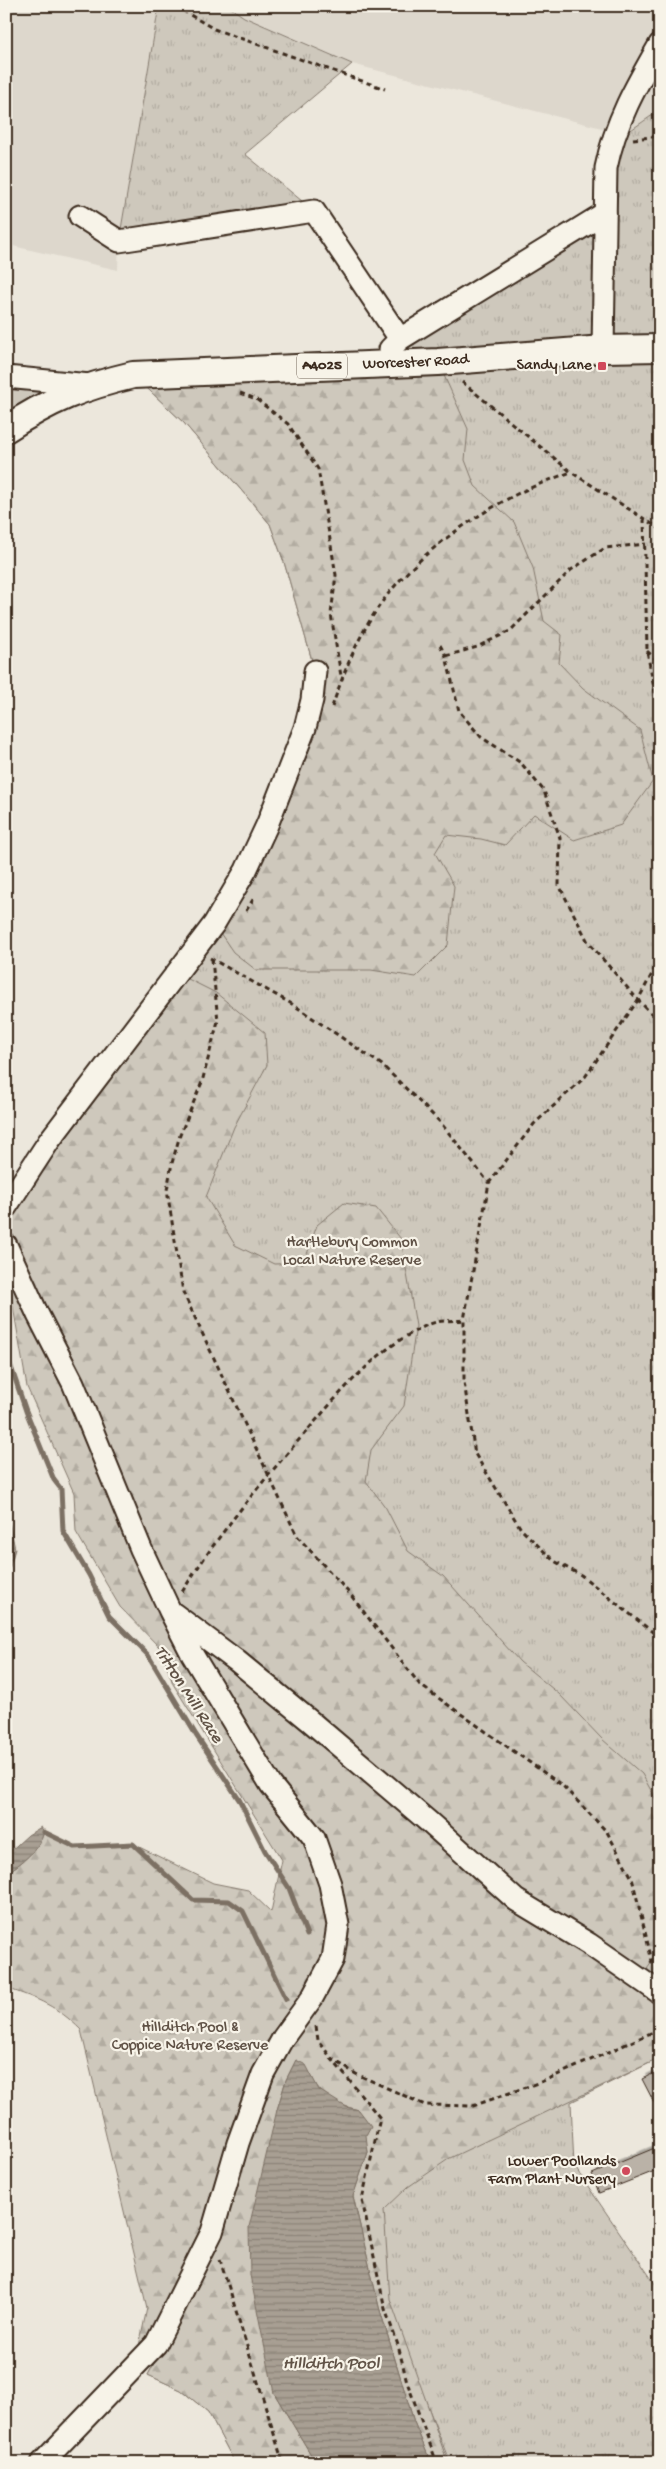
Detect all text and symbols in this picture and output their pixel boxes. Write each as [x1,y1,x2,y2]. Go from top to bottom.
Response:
street label: Worcester Road [362,350,471,375]
road number: A4025 [297,354,347,378]
place label: Sandy Lane [516,357,593,376]
marker: Sandy Lane [596,360,608,372]
park label: Hartlebury Common Local Nature Reserve [283,1234,422,1271]
water label: Titton Mill Race [149,1643,227,1748]
park label: Hillditch Pool & Coppice Nature Reserve [112,2019,269,2056]
place label: Lower Poollands Farm Plant Nursery [487,2153,617,2190]
marker: Lower Poollands Farm Plant Nursery [620,2165,632,2177]
water label: Hillditch Pool [283,2354,380,2375]

